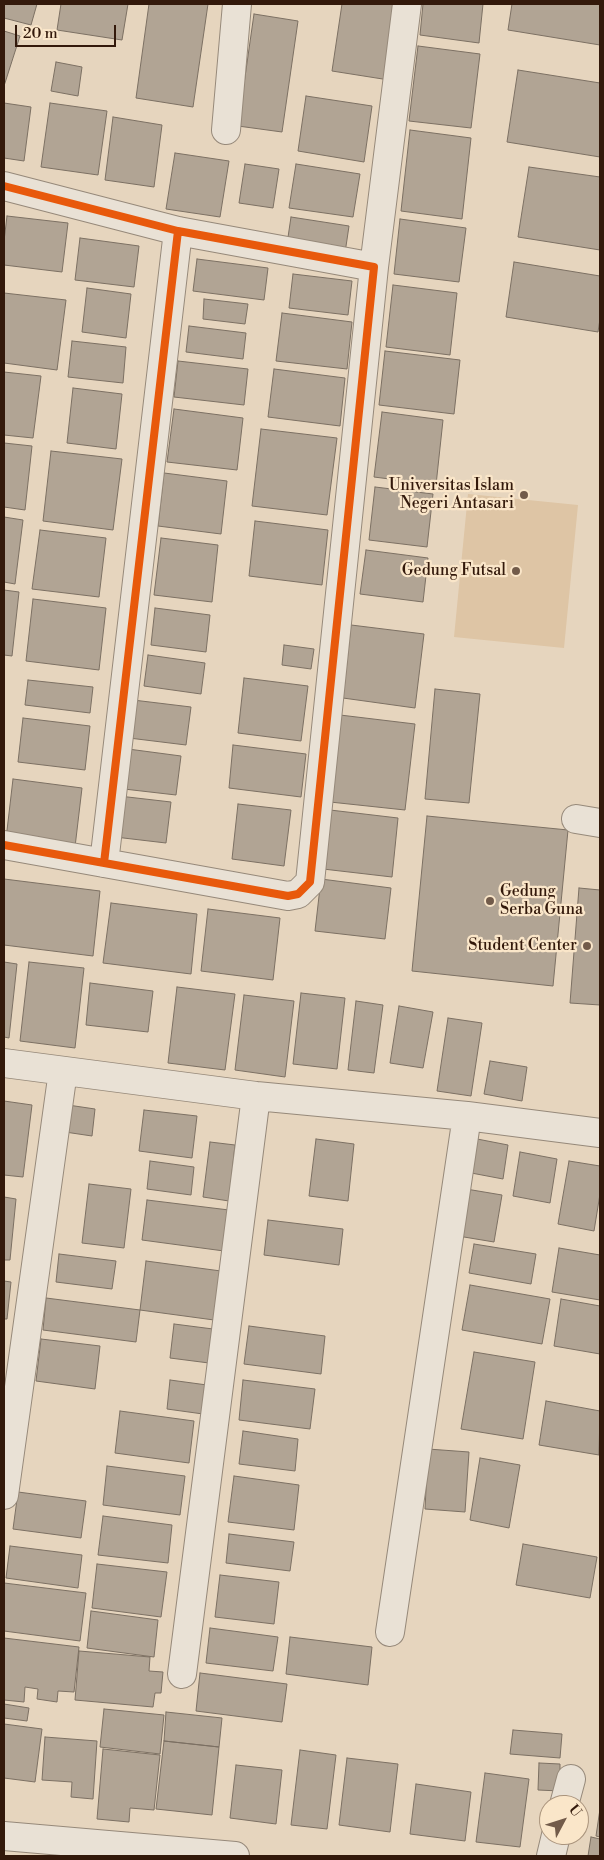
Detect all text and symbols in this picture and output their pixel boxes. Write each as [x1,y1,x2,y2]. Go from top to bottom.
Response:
scale bar [18,15,119,47]
text: 20 m [23,24,58,43]
place label: Universitas Islam Negeri Antasari [389,476,514,514]
marker: Universitas Islam Negeri Antasari [518,489,530,501]
place label: Gedung Futsal [402,561,506,581]
marker: Gedung Futsal [510,565,522,577]
place label: Gedung Serba Guna [500,882,583,920]
marker: Gedung Serba Guna [484,895,496,907]
place label: Student Center [468,936,577,956]
marker: Student Center [581,940,593,952]
north arrow [539,1795,589,1845]
text: U [564,1801,585,1821]

